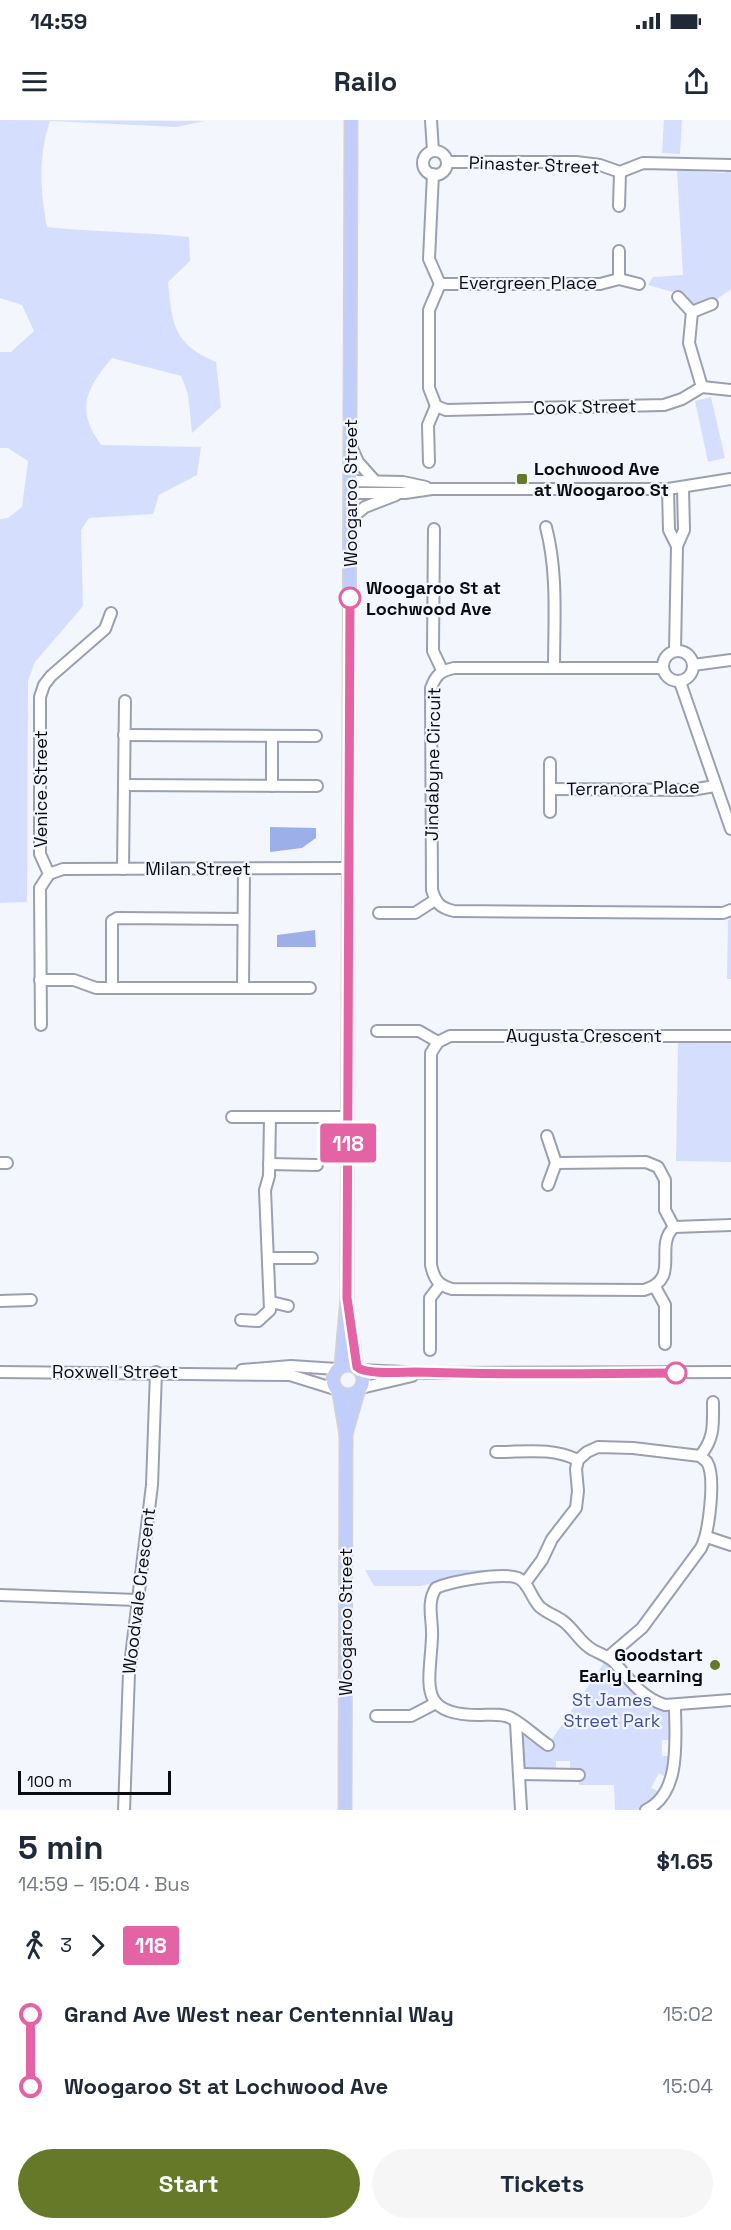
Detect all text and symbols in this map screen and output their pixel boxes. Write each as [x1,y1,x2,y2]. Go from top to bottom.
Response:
text: 14:59 [30,7,87,35]
text: Railo [334,64,397,99]
icon: menu [18,65,51,98]
icon: share [680,65,713,98]
street label: Pinaster Street [468,151,600,178]
street label: Evergreen Place [459,271,597,294]
street label: Cook Street [533,394,637,419]
street label: Woogaroo Street [339,419,362,567]
place label: Lochwood Ave at Woogaroo St [534,457,669,501]
marker: Lochwood Ave at Woogaroo St [515,472,529,486]
place label: Woogaroo St at Lochwood Ave [366,576,501,620]
marker: Woogaroo St at Lochwood Ave [339,587,361,609]
street label: Jindabyne Circuit [420,687,445,841]
street label: Venice Street [29,730,52,848]
street label: Terranora Place [566,775,700,800]
street label: Milan Street [145,857,251,880]
street label: Augusta Crescent [506,1024,662,1047]
line badge: 118 [314,1124,382,1162]
text: 118 [332,1130,364,1157]
street label: Roxwell Street [52,1360,178,1383]
unlabelled marker [665,1362,687,1384]
street label: Woodvale Crescent [117,1506,160,1675]
street label: Woogaroo Street [334,1548,357,1696]
place label: Goodstart Early Learning [579,1643,703,1687]
marker: Goodstart Early Learning [708,1658,722,1672]
park label: St James Street Park [563,1688,661,1732]
scale bar [18,1768,171,1796]
text: 100 m [27,1771,72,1792]
text: 5 min [18,1827,103,1869]
text: $1.65 [657,1847,713,1875]
text: 14:59 – 15:04 · Bus [18,1871,190,1897]
icon: walk [18,1929,51,1962]
icon: forward [81,1929,114,1962]
text: 3 [60,1932,72,1958]
text: 118 [135,1932,167,1959]
text: Grand Ave West near Centennial Way [64,2000,454,2028]
text: 15:02 [663,2001,713,2027]
text: Woogaroo St at Lochwood Ave [64,2072,388,2100]
text: 15:04 [662,2073,713,2099]
button: Start [18,2149,360,2218]
button: Tickets [372,2149,713,2218]

